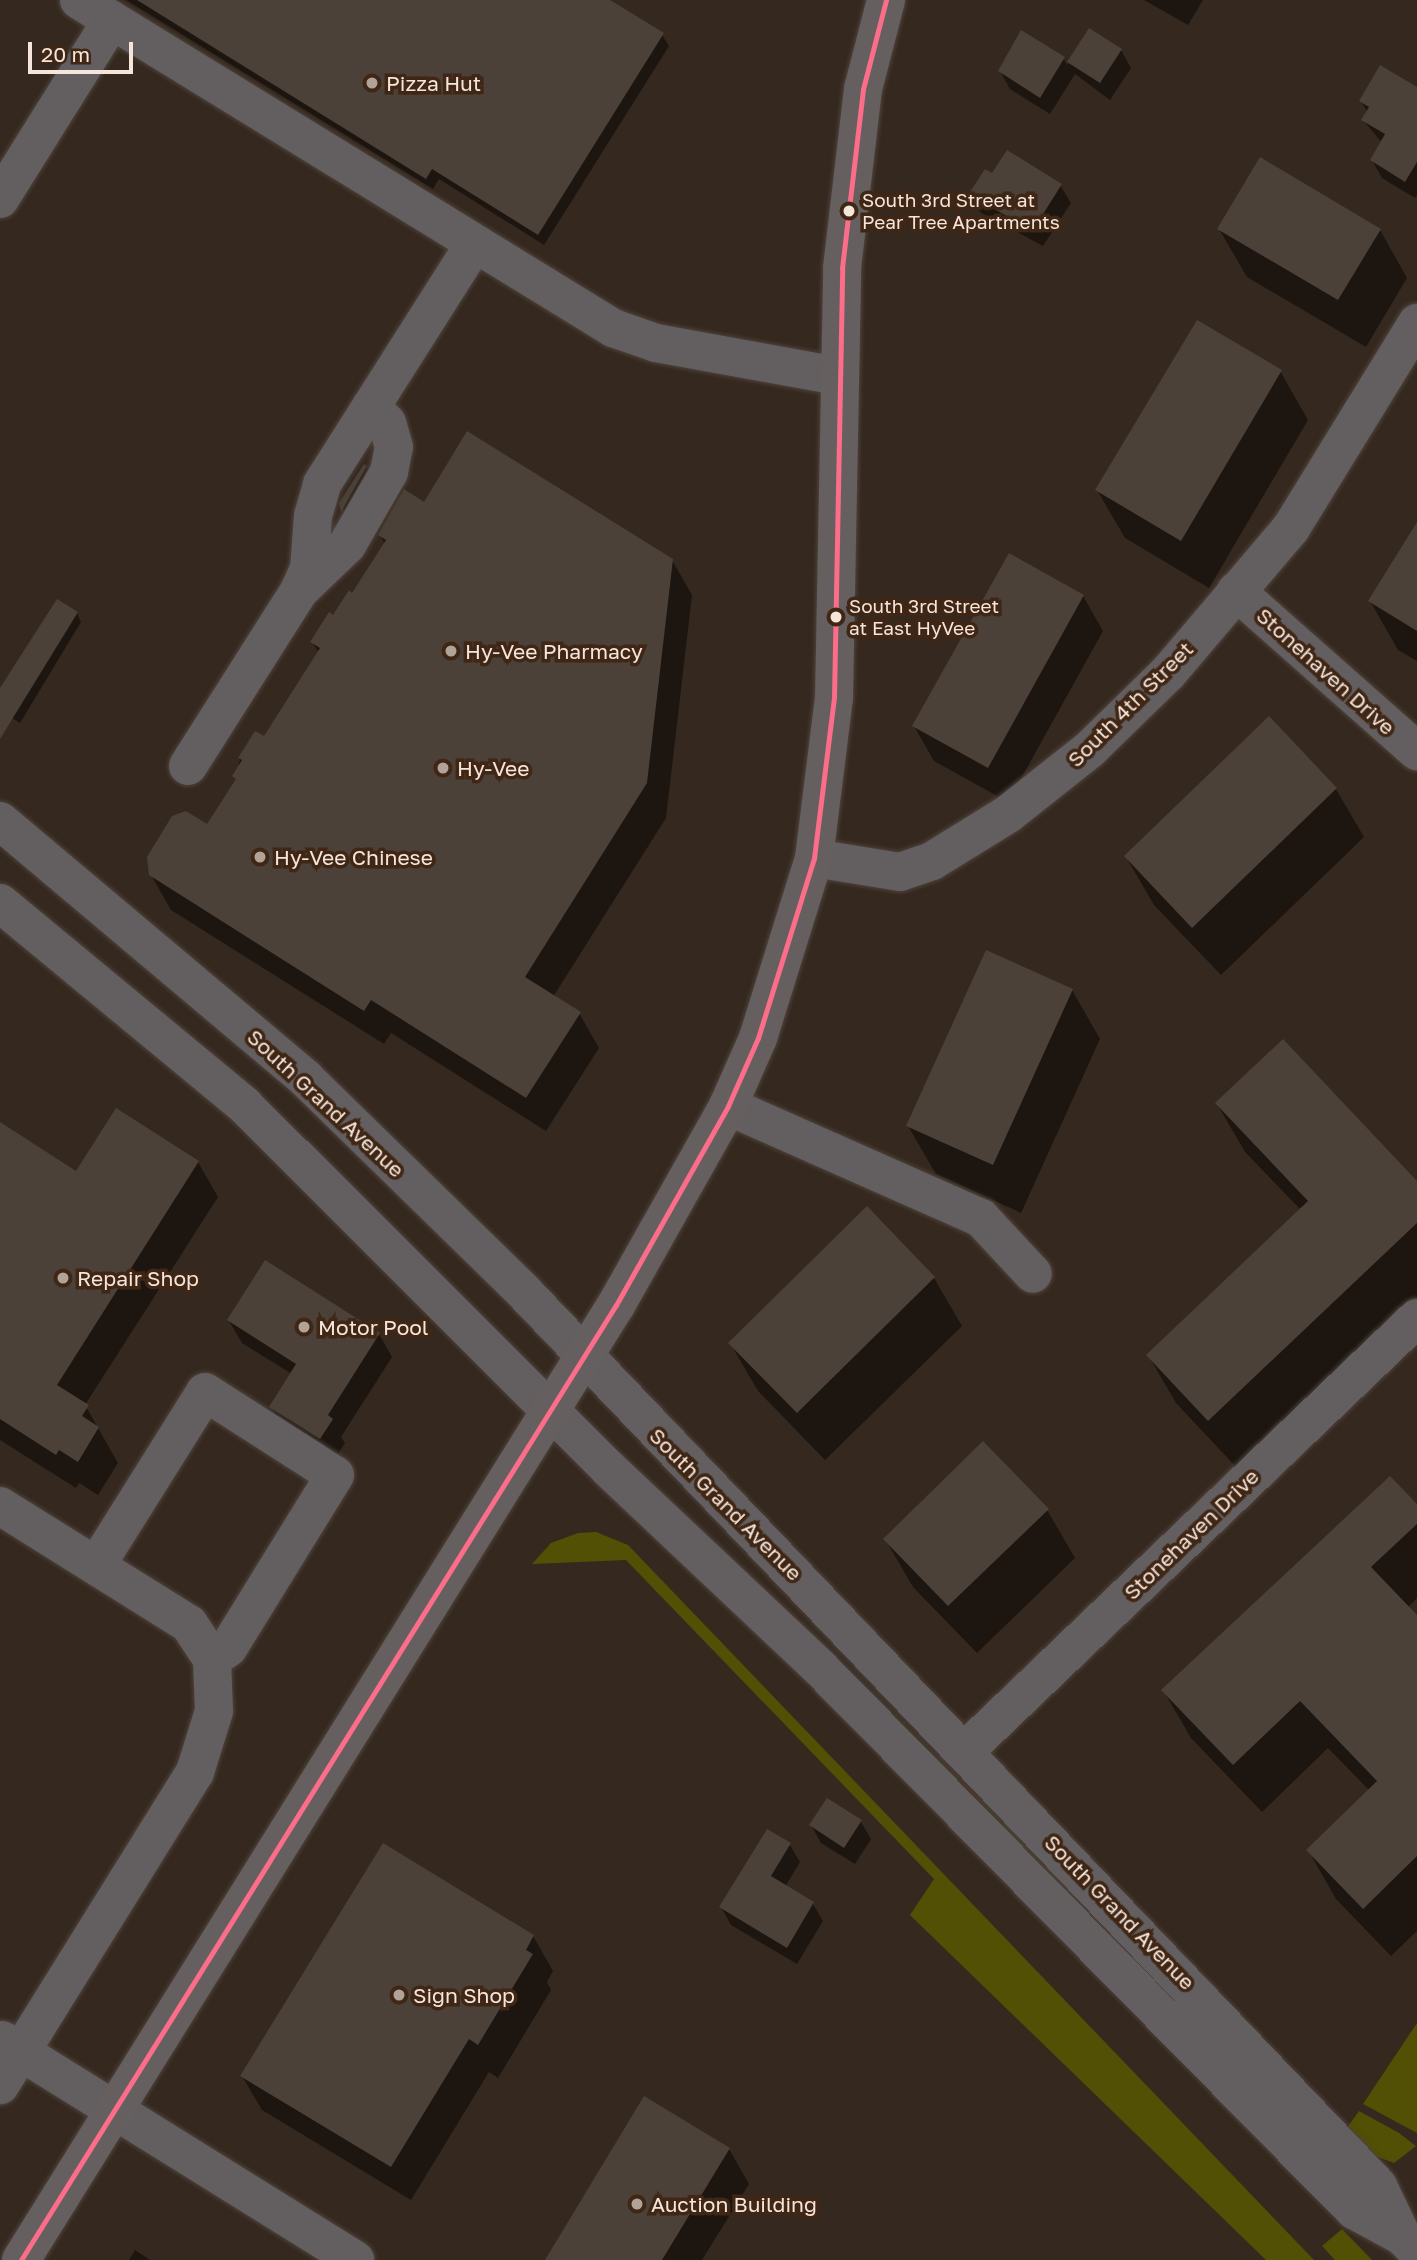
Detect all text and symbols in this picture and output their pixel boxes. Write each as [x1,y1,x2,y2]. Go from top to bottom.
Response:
scale bar [32,28,136,72]
text: 20 m [41,41,90,67]
place label: Pizza Hut [386,70,481,96]
marker: Pizza Hut [364,75,380,91]
place label: South 3rd Street at Pear Tree Apartments [862,189,1060,233]
marker: South 3rd Street at Pear Tree Apartments [842,204,856,218]
place label: South 3rd Street at East HyVee [849,595,999,639]
street label: Stonehaven Drive [1252,602,1400,740]
marker: South 3rd Street at East HyVee [829,610,843,624]
street label: South 4th Street [1062,636,1198,772]
place label: Hy-Vee Pharmacy [465,638,643,664]
marker: Hy-Vee Pharmacy [443,643,459,659]
place label: Hy-Vee [457,755,529,781]
marker: Hy-Vee [435,760,451,776]
place label: Hy-Vee Chinese [274,844,433,870]
marker: Hy-Vee Chinese [252,849,268,865]
street label: South Grand Avenue [242,1024,410,1182]
place label: Repair Shop [77,1265,199,1291]
marker: Repair Shop [55,1270,71,1286]
place label: Motor Pool [318,1314,429,1340]
marker: Motor Pool [296,1319,312,1335]
street label: South Grand Avenue [645,1423,807,1585]
street label: Stonehaven Drive [1119,1463,1263,1605]
street label: South Grand Avenue [1040,1829,1200,1995]
place label: Sign Shop [413,1982,515,2008]
marker: Sign Shop [391,1987,407,2003]
place label: Auction Building [651,2191,817,2217]
marker: Auction Building [629,2196,645,2212]

